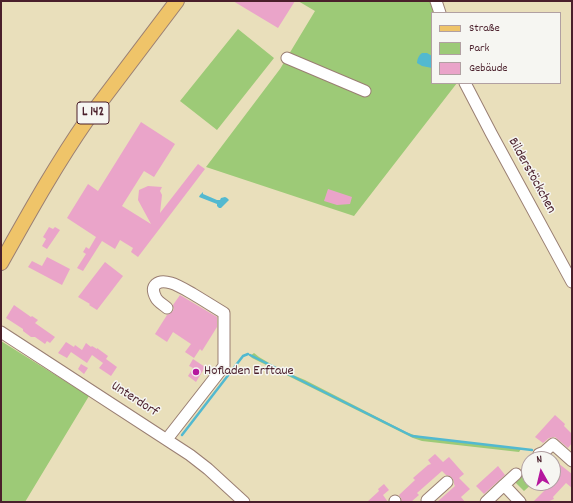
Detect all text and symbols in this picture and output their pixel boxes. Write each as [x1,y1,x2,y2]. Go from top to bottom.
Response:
legend [431,12,561,84]
text: Straße [469,20,500,37]
text: Park [469,40,489,57]
text: Gebäude [469,60,508,77]
road number: L 142 [77,102,109,124]
street label: Bilderstöckchen [503,135,559,217]
place label: Hofladen Erftaue [204,364,294,380]
marker: Hofladen Erftaue [191,367,201,377]
street label: Unterdorf [107,379,161,421]
north arrow [521,451,561,491]
text: N [536,452,543,468]

